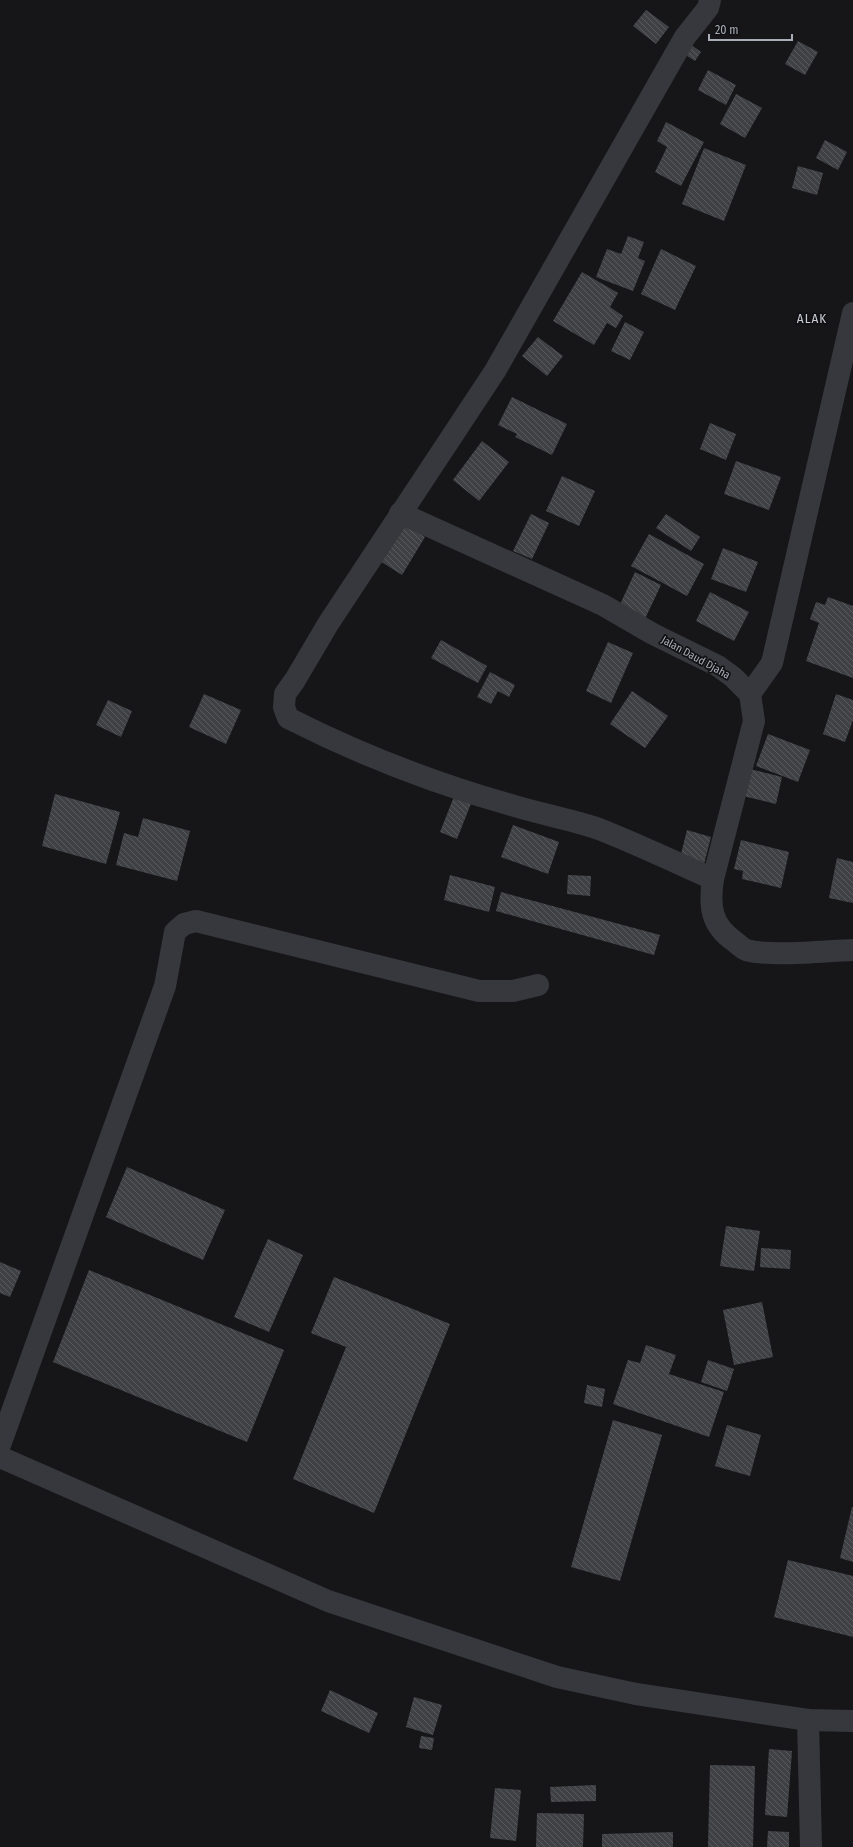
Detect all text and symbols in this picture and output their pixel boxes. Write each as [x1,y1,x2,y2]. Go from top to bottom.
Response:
scale bar [709,16,792,42]
text: 20 m [715,23,739,37]
district label: ALAK [797,311,827,326]
street label: Jalan Daud Djaha [659,633,732,682]

